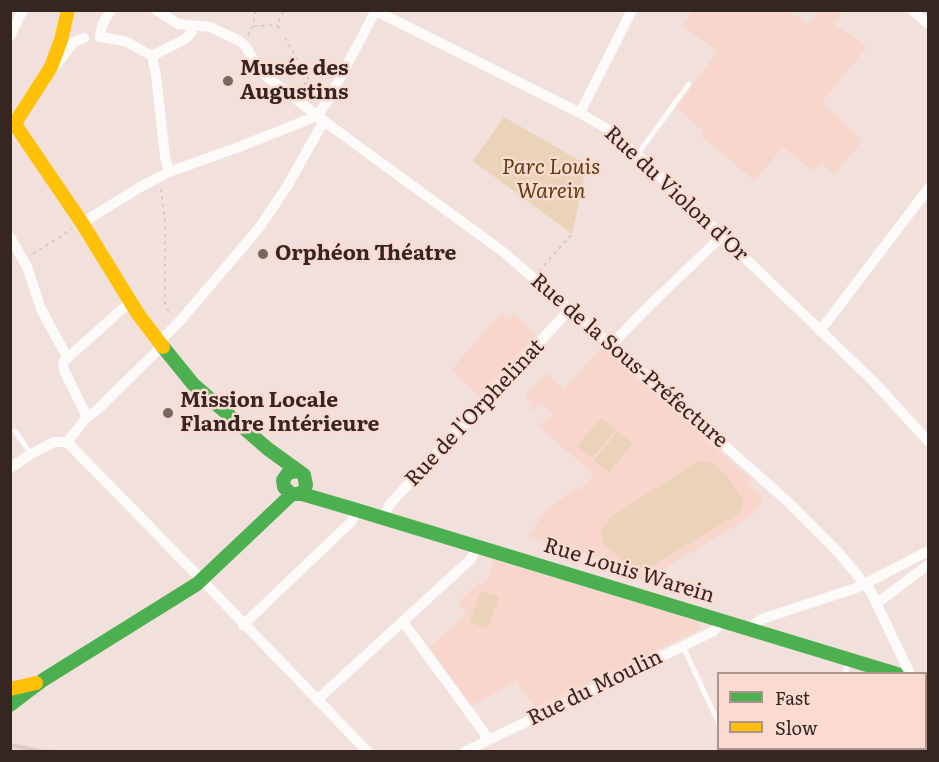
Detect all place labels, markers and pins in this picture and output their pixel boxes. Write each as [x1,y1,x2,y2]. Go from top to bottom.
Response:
place label: Musée des Augustins [240,56,349,106]
marker: Musée des Augustins [221,74,235,88]
place label: Orphéon Théatre [275,241,456,267]
marker: Orphéon Théatre [256,247,270,261]
place label: Mission Locale Flandre Intérieure [180,388,379,438]
marker: Mission Locale Flandre Intérieure [161,406,175,420]

